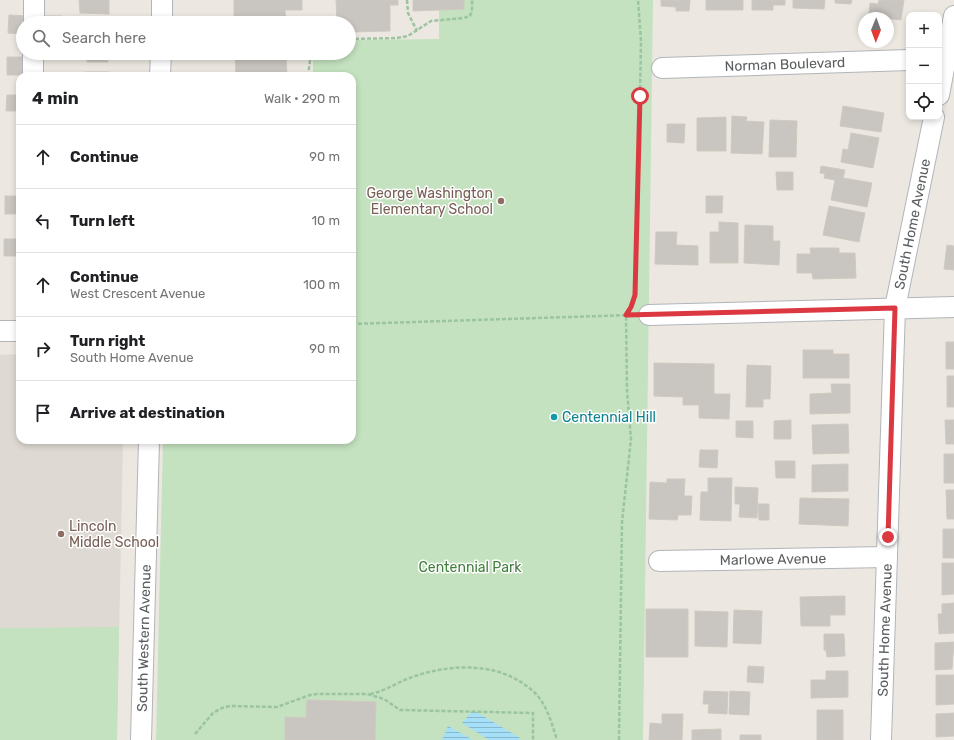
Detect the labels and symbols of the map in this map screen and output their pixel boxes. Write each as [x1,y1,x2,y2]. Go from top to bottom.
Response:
north arrow [858,12,894,48]
street label: Norman Boulevard [724,54,846,75]
route start [631,87,649,105]
street label: South Home Avenue [891,157,934,291]
place label: George Washington Elementary School [366,185,493,218]
marker: George Washington Elementary School [496,196,506,206]
place label: Centennial Hill [562,409,656,426]
marker: Centennial Hill [549,412,559,422]
place label: Lincoln Middle School [69,518,159,551]
route end [879,528,897,546]
marker: Lincoln Middle School [56,529,66,539]
street label: Marlowe Avenue [720,550,827,569]
park label: Centennial Park [419,559,522,576]
street label: South Home Avenue [874,563,896,697]
street label: South Western Avenue [134,564,155,712]

